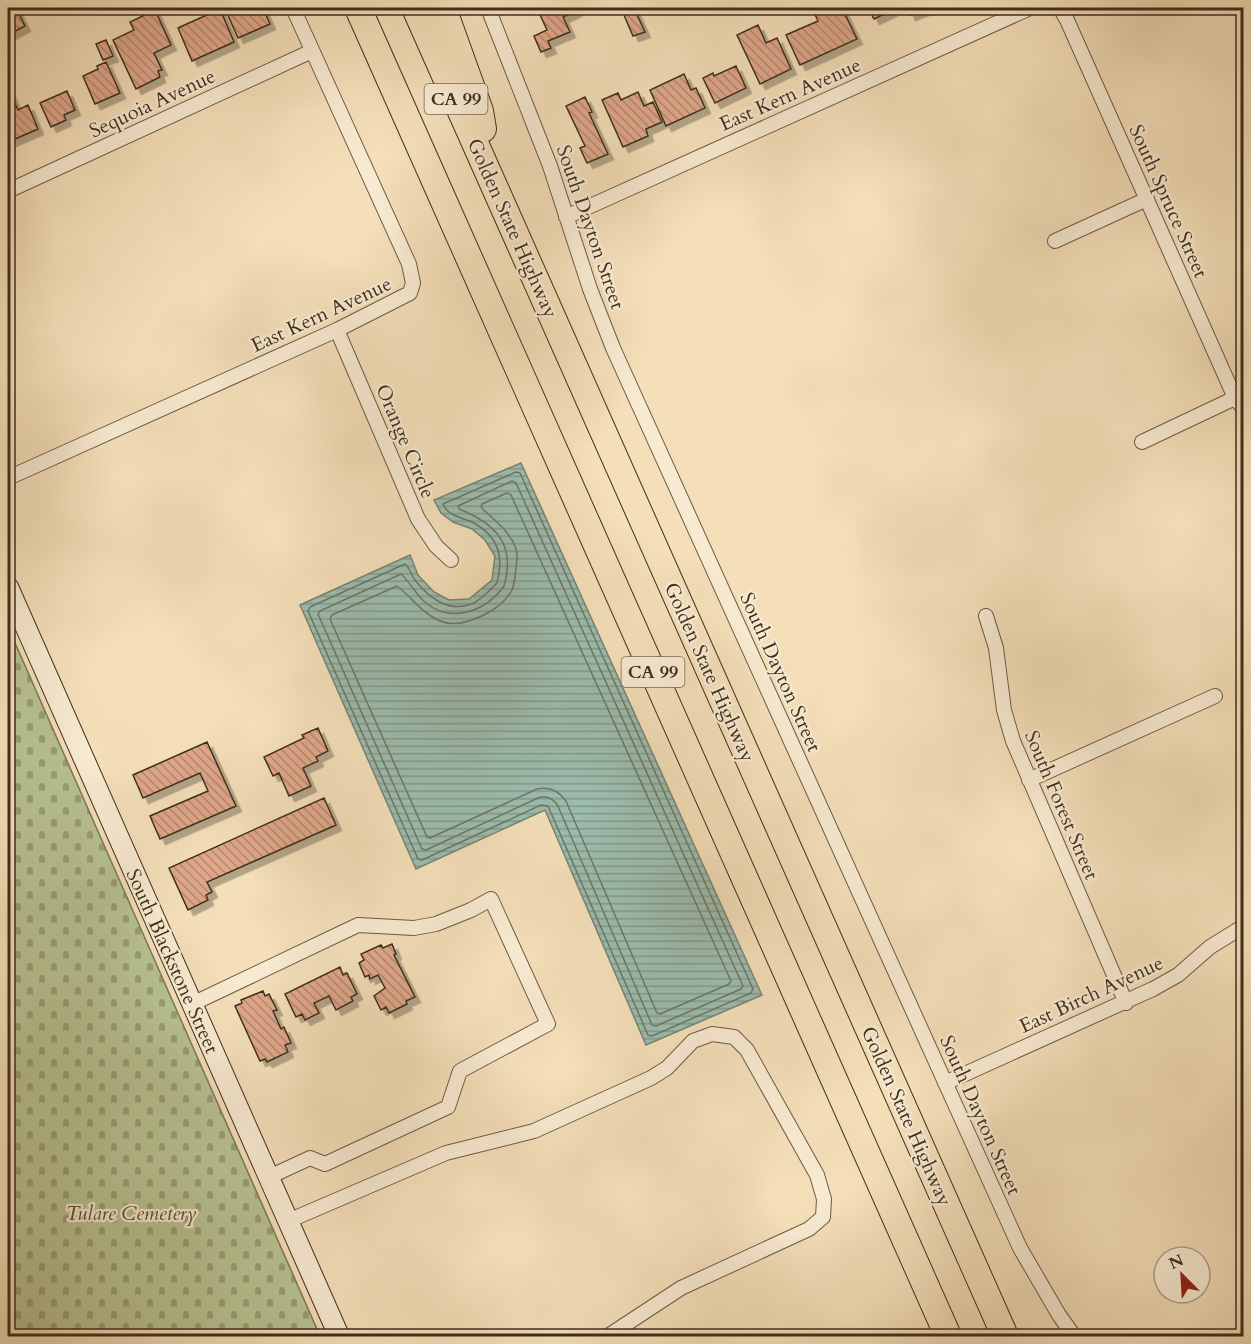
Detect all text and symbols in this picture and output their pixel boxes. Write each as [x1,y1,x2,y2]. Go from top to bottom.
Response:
street label: East Kern Avenue [715,51,865,138]
street label: Sequoia Avenue [85,62,220,144]
road number: CA 99 [424,84,488,114]
street label: South Spruce Street [1123,120,1215,283]
street label: Golden State Highway [461,134,564,323]
street label: South Dayton Street [550,141,631,313]
street label: East Kern Avenue [247,270,396,359]
street label: Orange Circle [369,380,442,503]
street label: Golden State Highway [658,578,761,767]
street label: South Dayton Street [733,588,828,757]
road number: CA 99 [622,657,684,687]
street label: South Forest Street [1018,726,1105,885]
street label: South Blackstone Street [120,865,226,1058]
street label: East Birch Avenue [1015,949,1168,1040]
street label: Golden State Highway [855,1022,958,1211]
street label: South Dayton Street [933,1031,1028,1200]
park label: Tulare Cemetery [66,1200,197,1227]
north arrow [1152,1245,1212,1305]
text: N [1165,1249,1187,1275]

